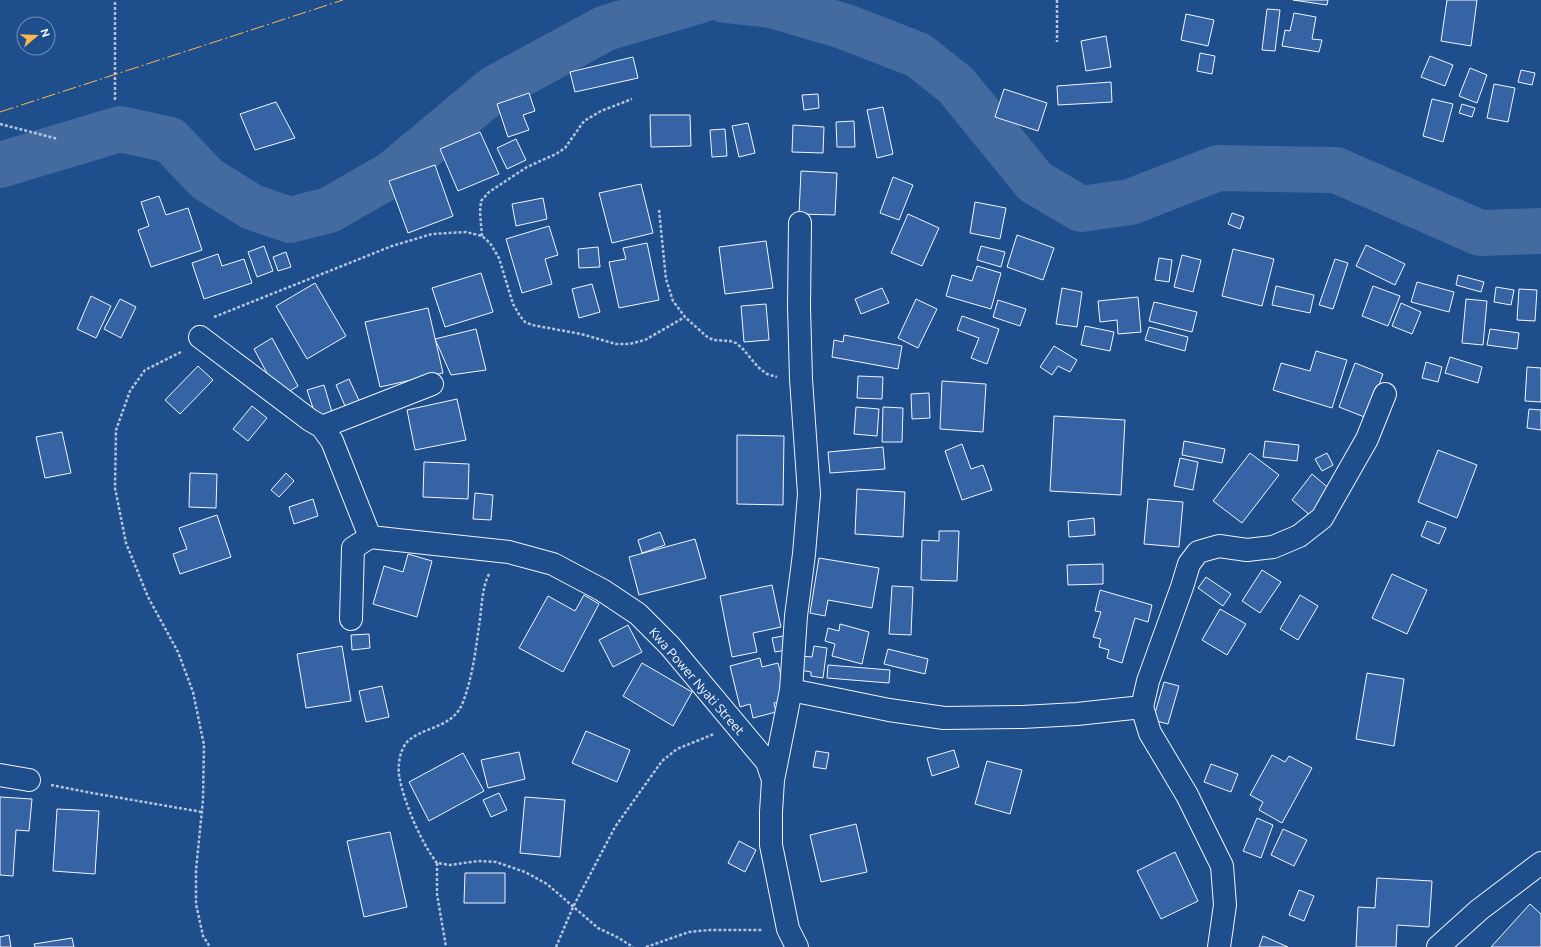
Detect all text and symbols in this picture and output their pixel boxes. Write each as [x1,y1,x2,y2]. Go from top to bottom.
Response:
north arrow [16,16,56,56]
text: N [38,27,52,39]
street label: Kwa Power Nyati Street [647,625,747,737]

